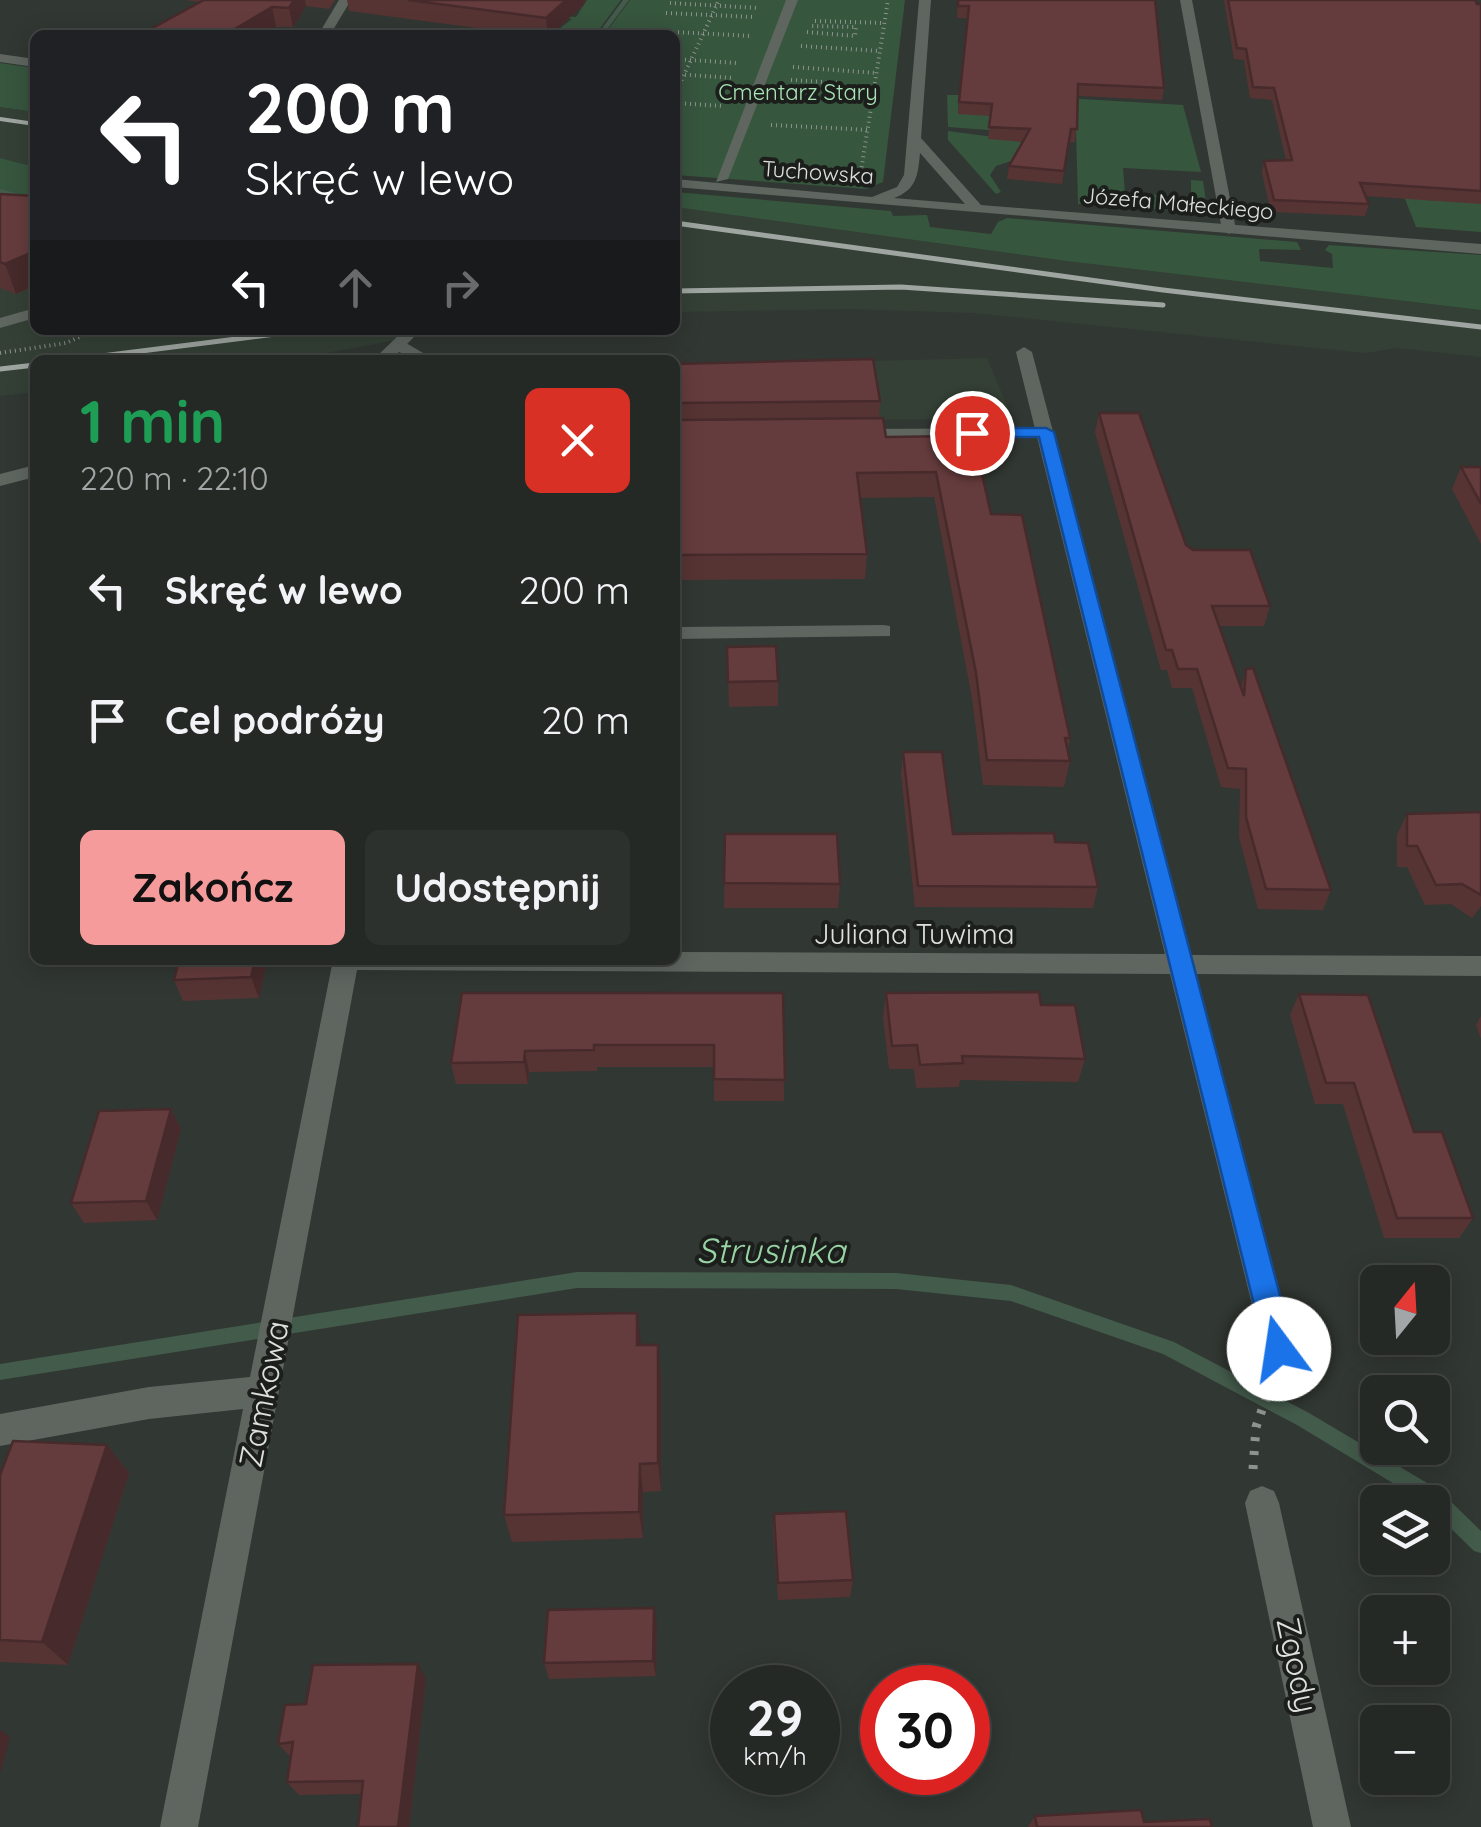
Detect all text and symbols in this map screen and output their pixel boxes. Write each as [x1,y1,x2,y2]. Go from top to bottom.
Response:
text: 200 m [245,63,455,151]
icon: left [80,70,210,200]
park label: Cmentarz Stary [718,78,878,106]
text: Skręć w lewo [245,150,514,206]
street label: Tuchowska [761,154,875,190]
street label: Józefa Małeckiego [1081,181,1275,225]
icon: left [223,260,278,315]
icon: ahead [328,260,383,315]
icon: right [433,260,488,315]
text: 1 min [80,383,225,458]
button: close [525,388,630,493]
pin [930,391,1015,476]
icon: arrive [945,406,1000,461]
text: 220 m · 22:10 [80,458,268,498]
icon: left [80,563,135,618]
text: Skręć w lewo [165,566,403,614]
text: 200 m [519,566,630,614]
icon: arrive [80,693,135,748]
text: Cel podróży [165,696,385,744]
text: 20 m [541,696,630,744]
button: Zakończ [80,830,345,945]
button: Udostępnij [365,830,630,945]
street label: Juliana Tuwima [813,916,1015,951]
water label: Strusinka [697,1228,847,1272]
north arrow [1360,1265,1450,1355]
map controls [1360,1265,1450,1795]
position arrow [1227,1297,1331,1401]
street label: Zamkowa [229,1317,297,1471]
button: search [1360,1375,1450,1465]
button: layers [1360,1485,1450,1575]
button: + [1360,1595,1450,1685]
street label: Zgody [1268,1613,1328,1716]
speed limit sign: 30 [860,1665,990,1795]
text: 29 [747,1686,803,1749]
button: − [1360,1705,1450,1795]
text: km/h [743,1740,807,1771]

